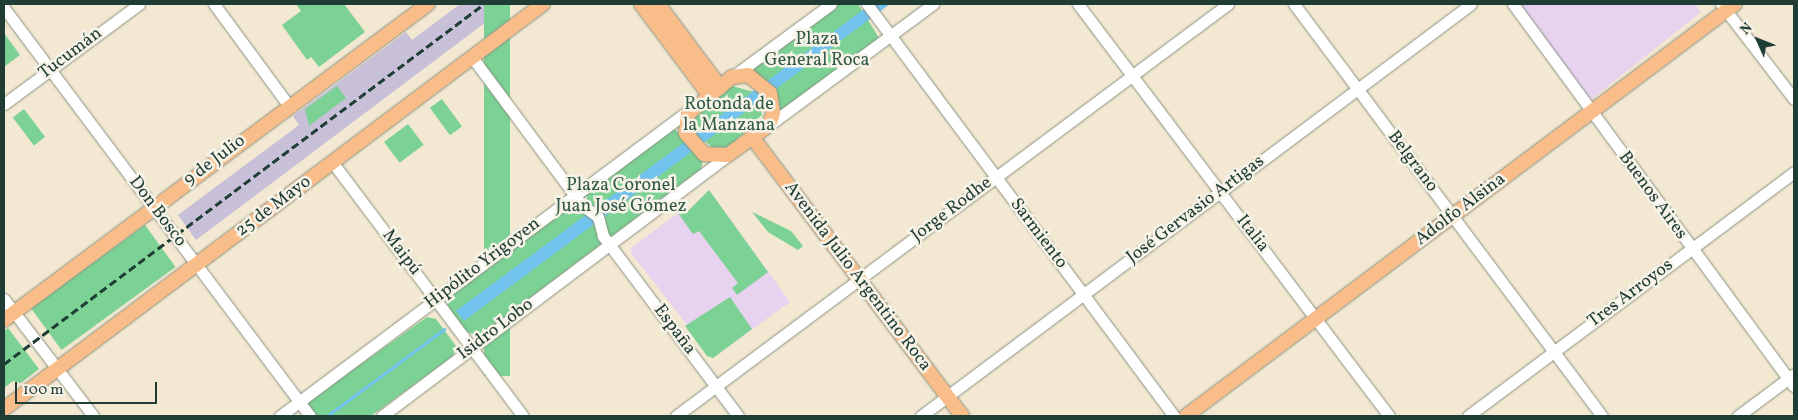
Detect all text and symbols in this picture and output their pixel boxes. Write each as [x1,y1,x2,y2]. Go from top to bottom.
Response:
north arrow [1733,15,1783,65]
text: N [1736,19,1757,39]
street label: Tucumán [35,23,107,85]
park label: Plaza General Roca [765,30,869,72]
park label: Rotonda de la Manzana [683,95,775,138]
street label: Belgrano [1382,127,1442,197]
street label: 9 de Julio [180,131,250,191]
street label: Buenos Aires [1613,148,1691,244]
street label: José Gervasio Artigas [1123,151,1269,269]
street label: Adolfo Alsina [1412,169,1510,251]
street label: Don Bosco [123,172,191,252]
street label: 25 de Mayo [232,172,316,242]
street label: Jorge Rodhe [907,173,997,247]
park label: Plaza Coronel Juan José Gómez [556,176,686,218]
street label: Avenida Julio Argentino Roca [779,178,935,376]
street label: Sarmiento [1004,194,1072,274]
street label: Italia [1231,211,1273,257]
street label: Hipólito Yrigoyen [421,213,545,315]
street label: Maipú [377,226,425,280]
street label: Tres Arroyos [1584,255,1678,333]
street label: Isidro Lobo [454,295,538,365]
street label: España [648,301,700,359]
scale bar [18,372,160,404]
text: 100 m [23,380,63,401]

